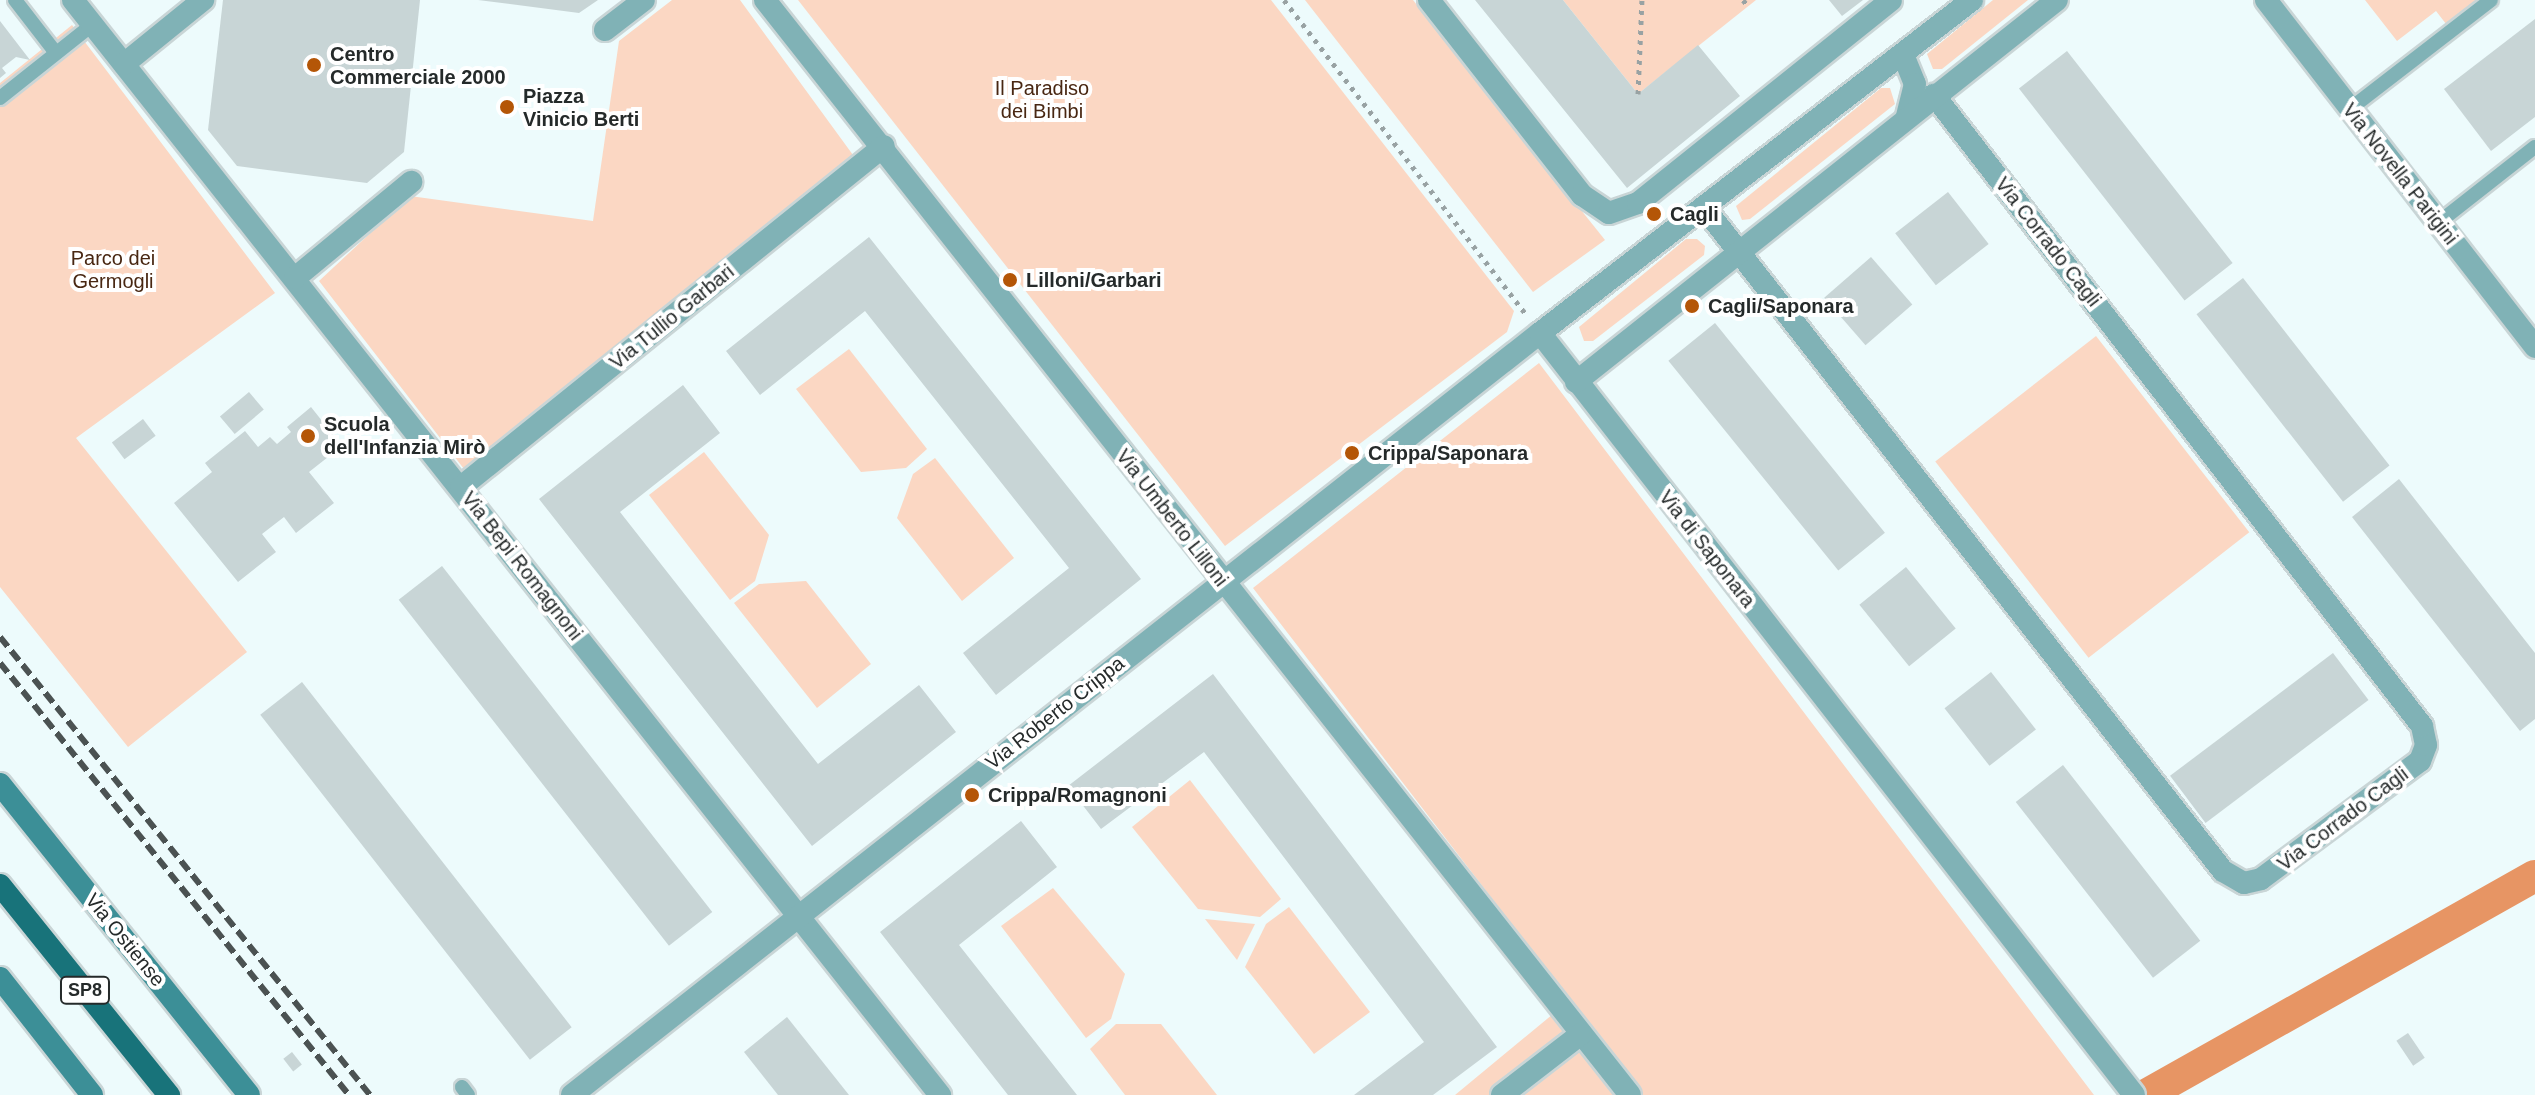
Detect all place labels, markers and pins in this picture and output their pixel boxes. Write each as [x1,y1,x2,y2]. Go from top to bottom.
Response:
place label: Centro Commerciale 2000 [330,42,506,89]
marker: Centro Commerciale 2000 [305,56,323,74]
place label: Piazza Vinicio Berti [523,84,639,131]
marker: Piazza Vinicio Berti [498,98,516,116]
place label: Cagli [1670,202,1719,226]
marker: Cagli [1645,205,1663,223]
place label: Lilloni/Garbari [1026,268,1162,292]
marker: Lilloni/Garbari [1001,271,1019,289]
place label: Cagli/Saponara [1708,294,1854,318]
marker: Cagli/Saponara [1683,297,1701,315]
place label: Scuola dell'Infanzia Mirò [324,412,485,459]
marker: Scuola dell'Infanzia Mirò [299,427,317,445]
place label: Crippa/Saponara [1368,441,1528,465]
marker: Crippa/Saponara [1343,444,1361,462]
place label: Crippa/Romagnoni [988,783,1167,807]
marker: Crippa/Romagnoni [963,786,981,804]

